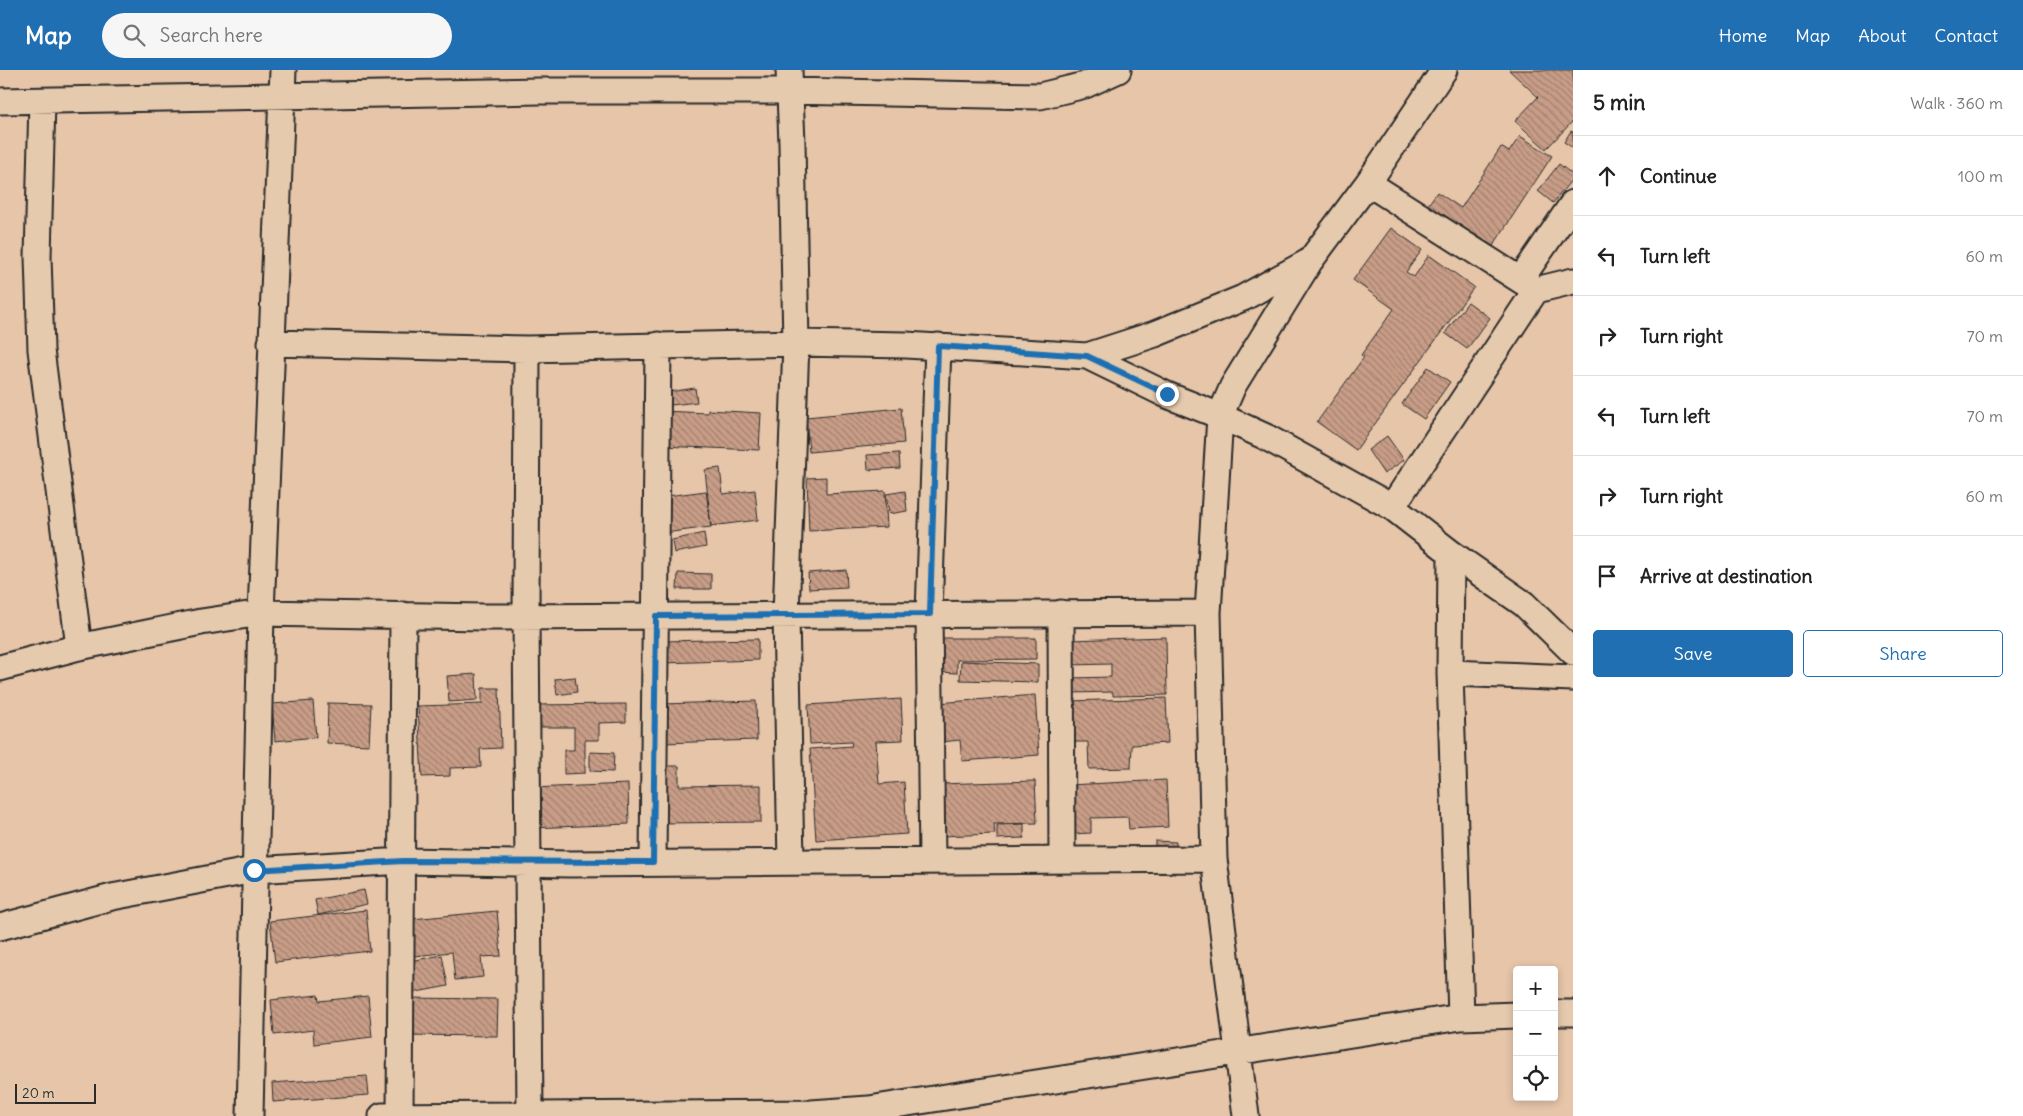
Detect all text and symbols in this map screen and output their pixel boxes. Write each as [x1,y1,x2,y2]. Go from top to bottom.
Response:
search box [102,13,452,58]
text: Map [25,20,72,50]
icon: search [120,21,148,49]
text: Search here [160,23,263,47]
text: Home [1719,24,1767,47]
text: Map [1795,24,1830,47]
text: About [1858,24,1906,47]
text: Contact [1934,24,1998,47]
text: 5 min [1593,89,1645,116]
text: Walk · 360 m [1910,93,2003,113]
icon: ahead [1593,162,1621,190]
text: Continue [1640,164,1717,188]
text: 100 m [1958,166,2003,186]
icon: left [1593,242,1621,270]
text: Turn left [1640,244,1710,268]
text: 60 m [1965,246,2003,266]
icon: right [1593,322,1621,350]
text: Turn right [1640,324,1723,348]
text: 70 m [1967,326,2003,346]
route end [1156,383,1179,406]
icon: left [1593,402,1621,430]
text: Turn left [1640,404,1710,428]
text: 70 m [1967,406,2003,426]
icon: right [1593,482,1621,510]
text: Turn right [1640,484,1723,508]
text: 60 m [1965,486,2003,506]
icon: arrive [1593,562,1621,590]
text: Arrive at destination [1640,564,1813,588]
button: Save [1593,630,1793,677]
button: Share [1803,630,2003,677]
route start [243,859,266,882]
map controls [1513,966,1558,1101]
button: + [1513,966,1558,1011]
button: − [1513,1011,1558,1056]
button: locate [1513,1056,1558,1101]
scale bar [15,1081,96,1104]
text: 20 m [22,1084,55,1102]

